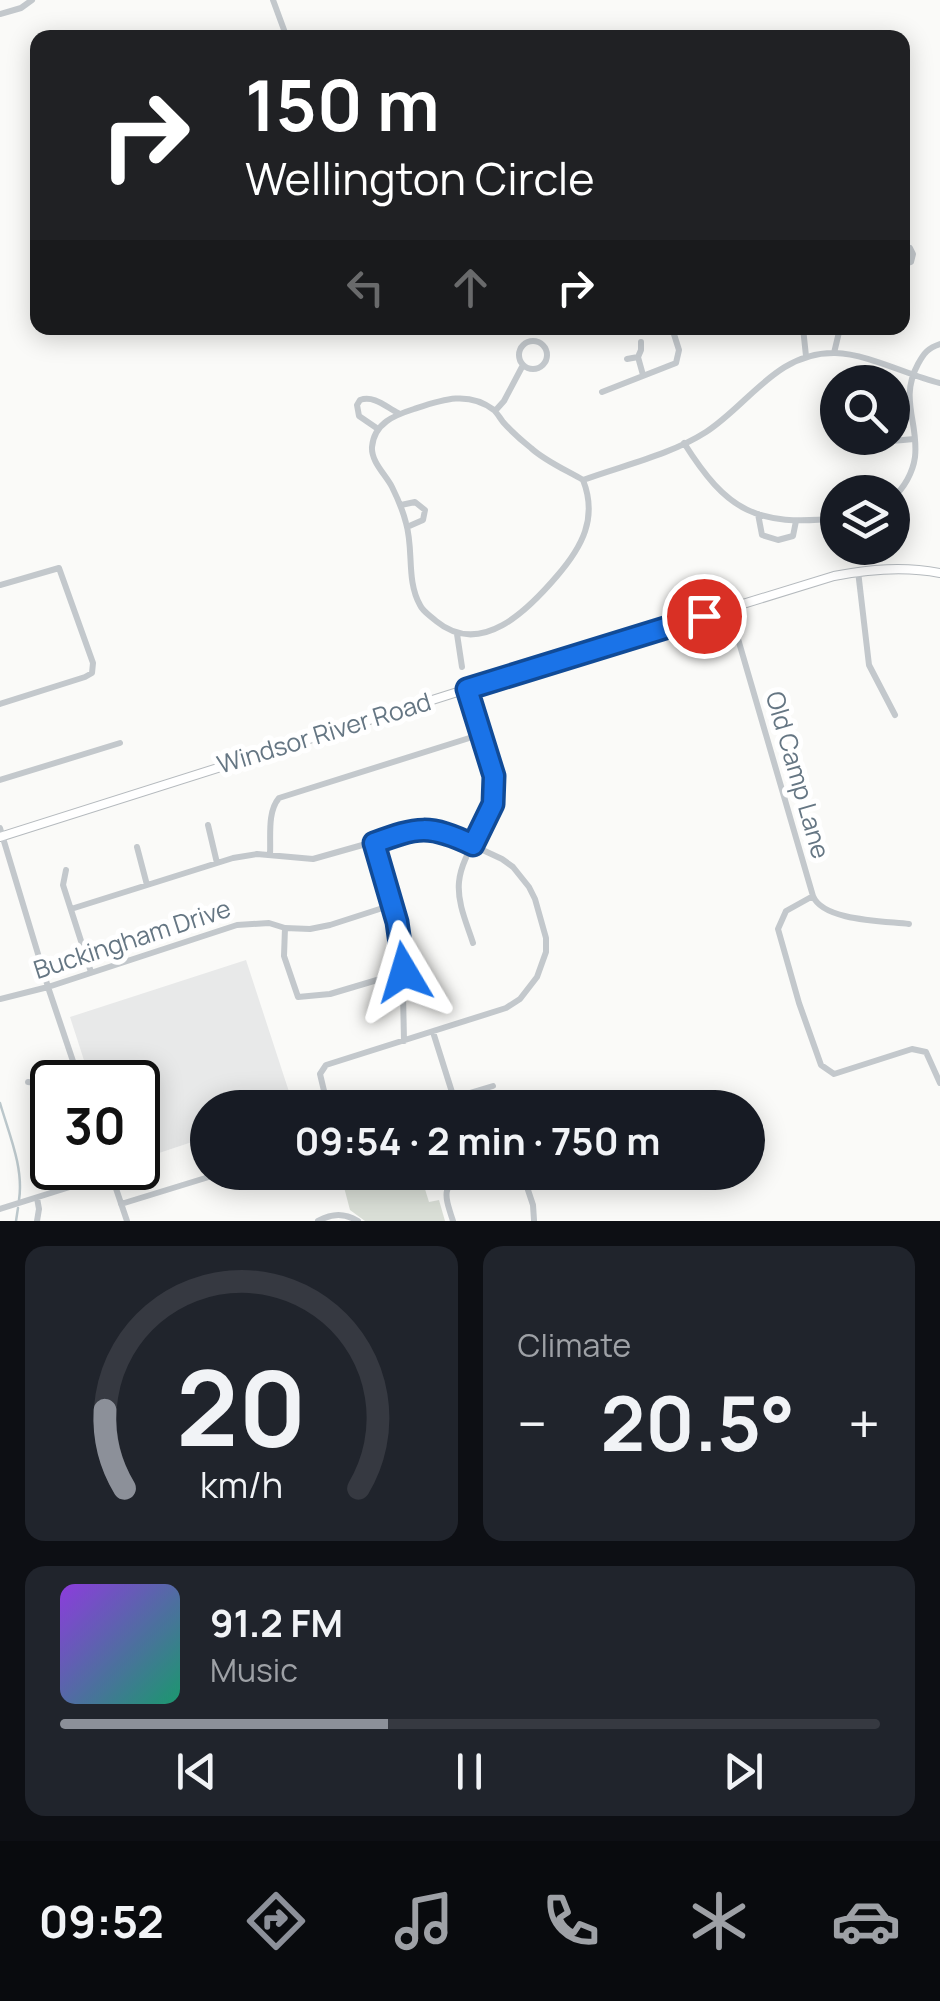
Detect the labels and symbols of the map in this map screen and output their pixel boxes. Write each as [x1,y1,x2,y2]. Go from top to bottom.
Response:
pin [662,574,747,659]
street label: Windsor River Road [213,683,435,782]
street label: Old Camp Lane [758,687,839,863]
street label: Buckingham Drive [29,890,235,987]
position arrow [352,920,456,1024]
speed limit sign: 30 [30,1060,160,1190]

